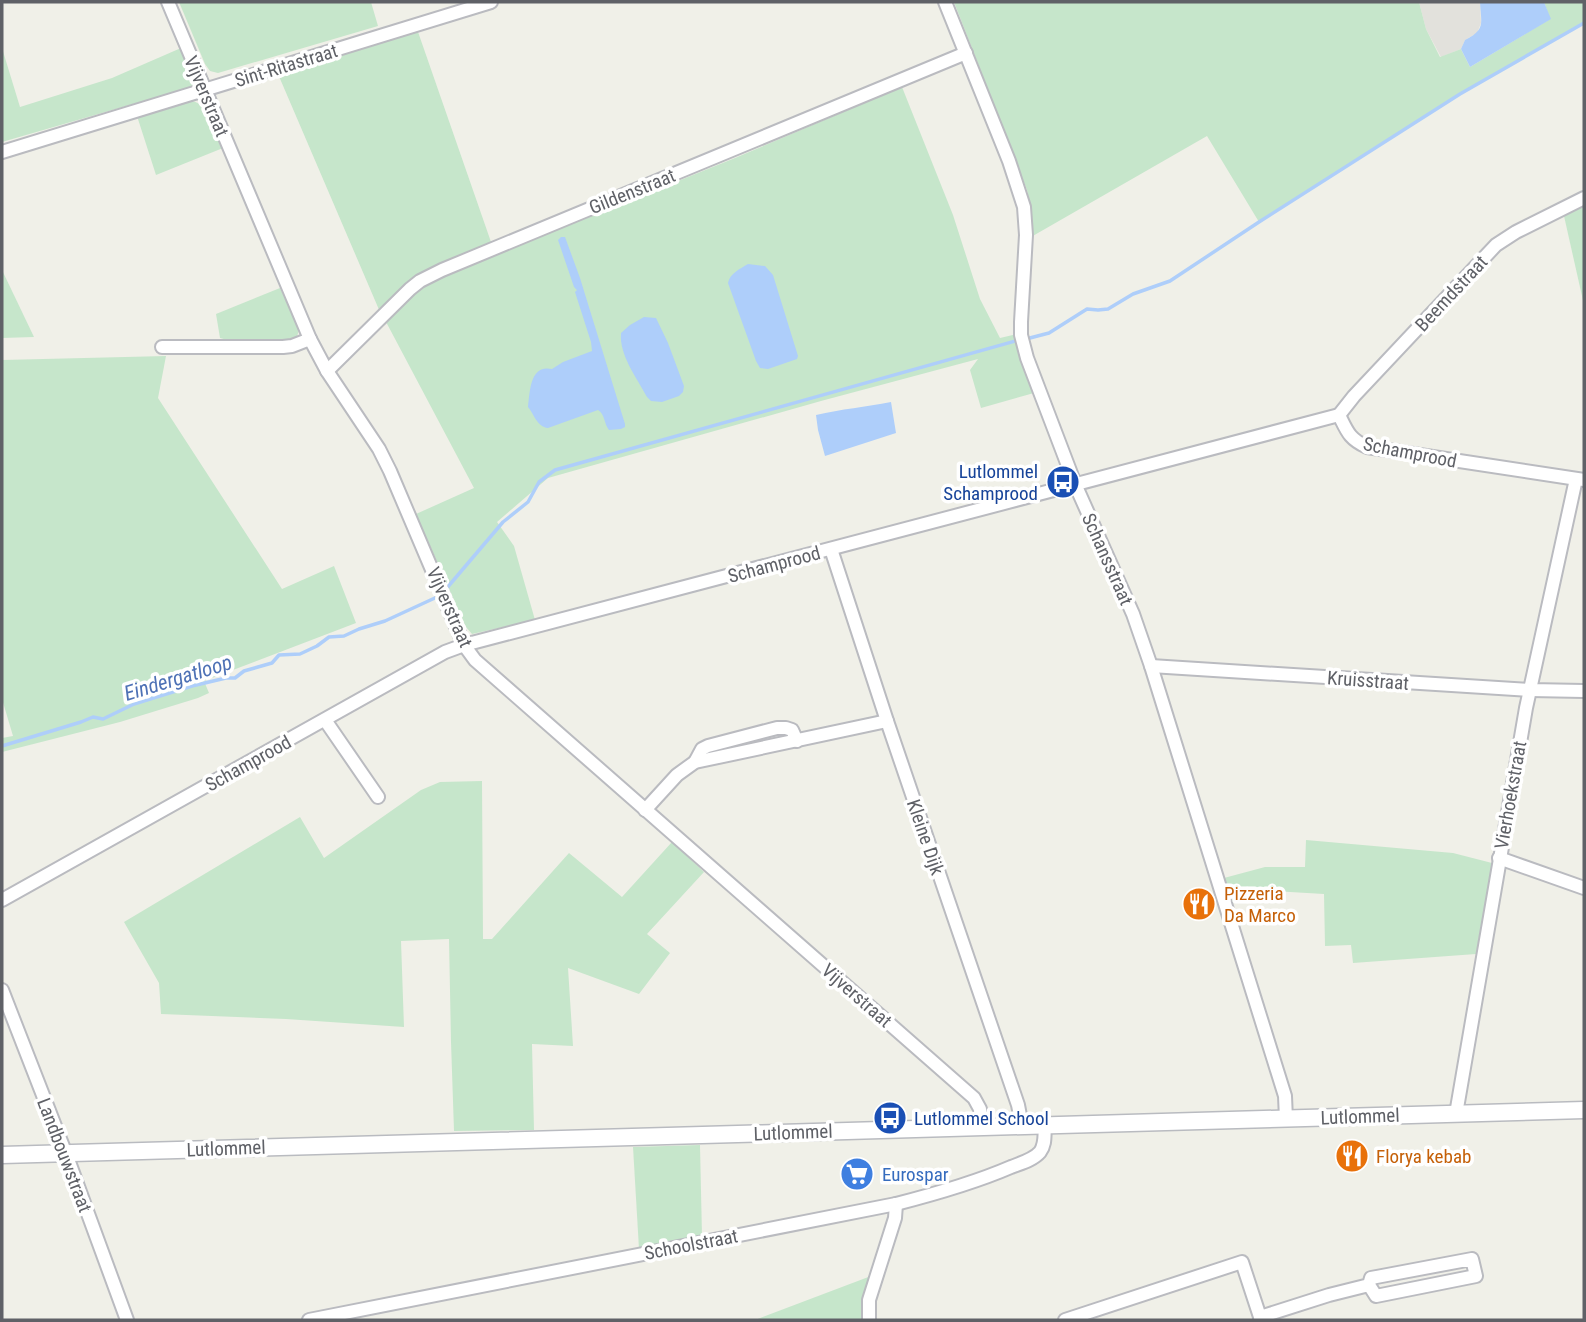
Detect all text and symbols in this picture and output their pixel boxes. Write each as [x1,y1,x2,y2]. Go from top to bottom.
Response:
street label: Sint-Ritastraat [232,39,340,92]
street label: Vijverstraat [179,52,234,140]
street label: Gildenstraat [586,164,679,219]
street label: Beemdstraat [1410,251,1492,336]
street label: Schamprood [1361,432,1459,473]
place label: Lutlommel Schamprood [943,460,1038,505]
bus stop icon: Lutlommel Schamprood [1044,463,1082,501]
street label: Schansstraat [1077,510,1138,609]
street label: Schamprood [725,541,823,588]
street label: Vijverstraat [422,563,477,651]
water label: Eindergatloop [121,650,235,706]
street label: Kruisstraat [1326,666,1410,695]
street label: Schamprood [201,730,295,796]
street label: Vierhoekstraat [1490,739,1531,851]
street label: Kleine Dijk [902,796,949,878]
place label: Pizzeria Da Marco [1224,882,1296,927]
restaurant icon: Pizzeria Da Marco [1180,885,1218,923]
street label: Vijverstraat [817,959,896,1032]
street label: Landbouwstraat [32,1095,97,1216]
bus stop icon: Lutlommel School [871,1099,909,1137]
street label: Lutlommel [1320,1104,1400,1129]
place label: Lutlommel School [914,1107,1049,1130]
street label: Lutlommel [753,1120,833,1145]
street label: Lutlommel [186,1136,266,1161]
restaurant icon: Florya kebab [1333,1137,1371,1175]
place label: Florya kebab [1376,1145,1471,1168]
supermarket icon: Eurospar [838,1155,876,1193]
place label: Eurospar [882,1163,949,1186]
street label: Schoolstraat [642,1224,740,1265]

